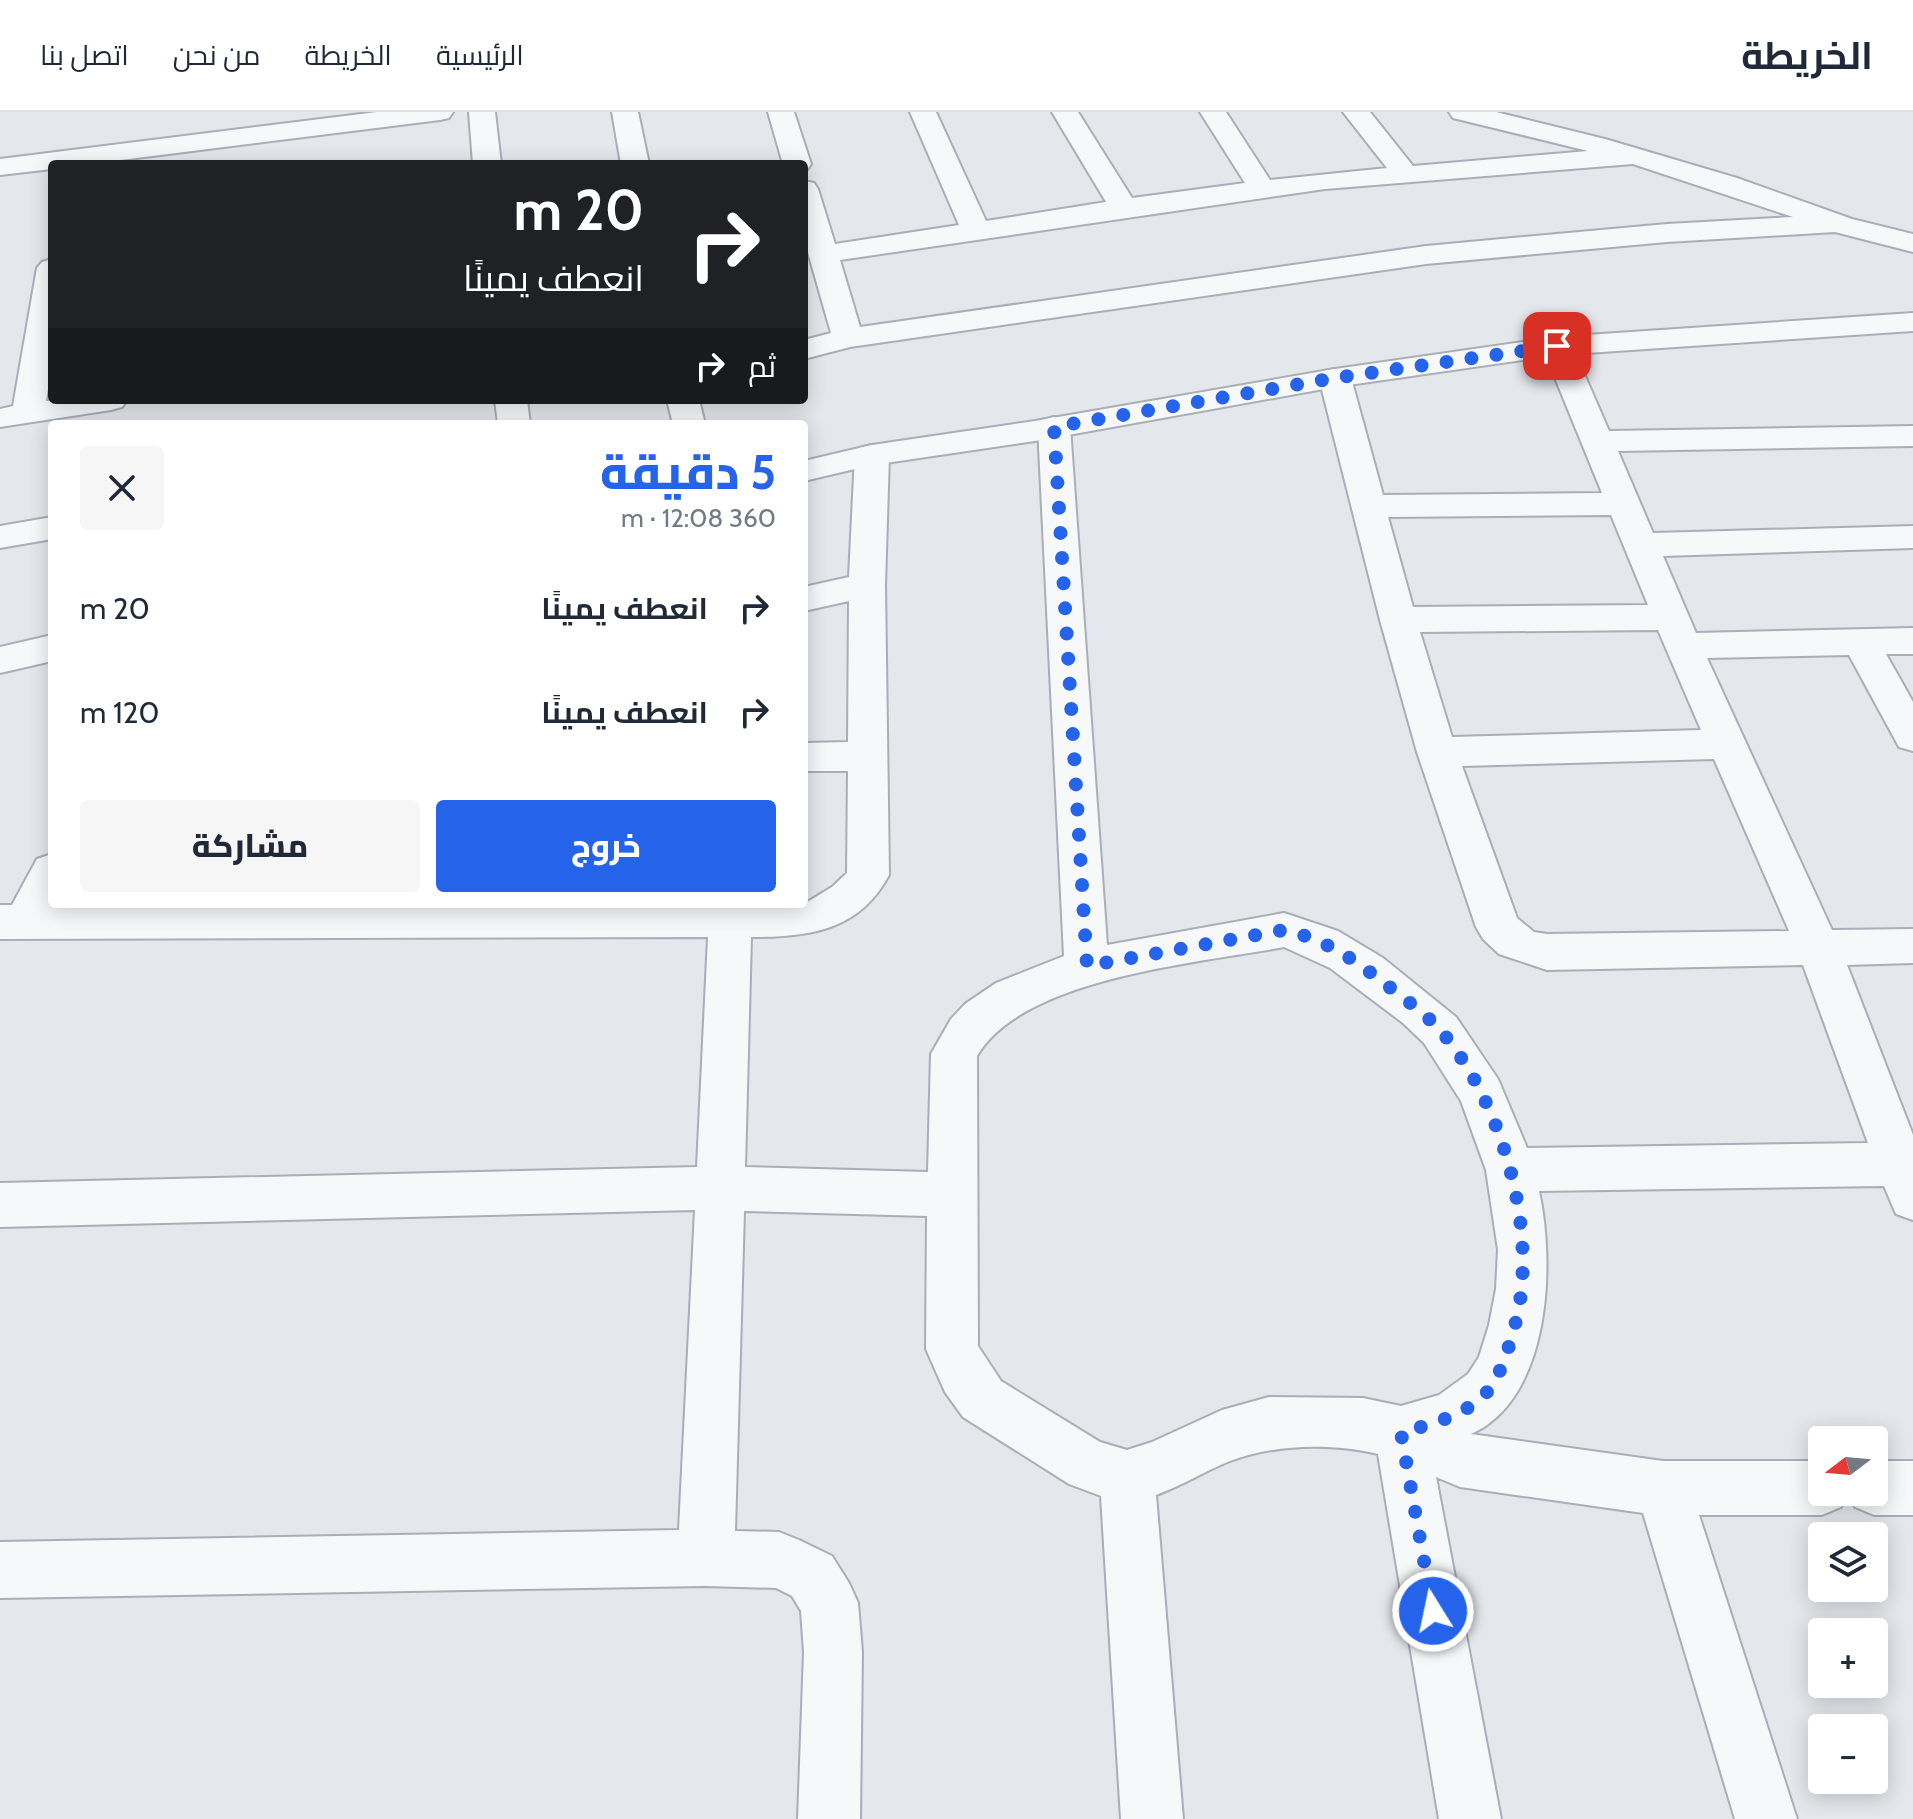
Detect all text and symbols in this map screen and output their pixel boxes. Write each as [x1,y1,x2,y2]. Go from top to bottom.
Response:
text: الخريطة [1741,32,1873,79]
text: اتصل بنا [40,38,129,72]
text: من نحن [173,38,261,72]
text: الخريطة [305,38,392,72]
text: الرئيسية [436,38,524,72]
text: 20 m [514,176,644,244]
icon: right [672,192,776,296]
text: انعطف يمينًا [463,256,644,300]
pin [1523,312,1591,380]
icon: arrive [1535,324,1579,368]
icon: right [688,344,732,388]
text: ثم [748,348,776,385]
text: 5 دقيقة [600,443,776,501]
button: close [80,446,164,530]
text: 360 m · 12:08 [621,502,776,534]
icon: right [732,586,776,630]
text: 20 m [80,590,150,627]
text: انعطف يمينًا [541,590,708,627]
icon: right [732,690,776,734]
text: 120 m [80,694,160,731]
text: انعطف يمينًا [541,694,708,731]
button: مشاركة [80,800,420,892]
button: خروج [436,800,776,892]
north arrow [1808,1426,1888,1506]
map controls [1808,1426,1888,1794]
button: layers [1808,1522,1888,1602]
position arrow [1391,1569,1475,1653]
button: + [1808,1618,1888,1698]
button: − [1808,1714,1888,1794]

